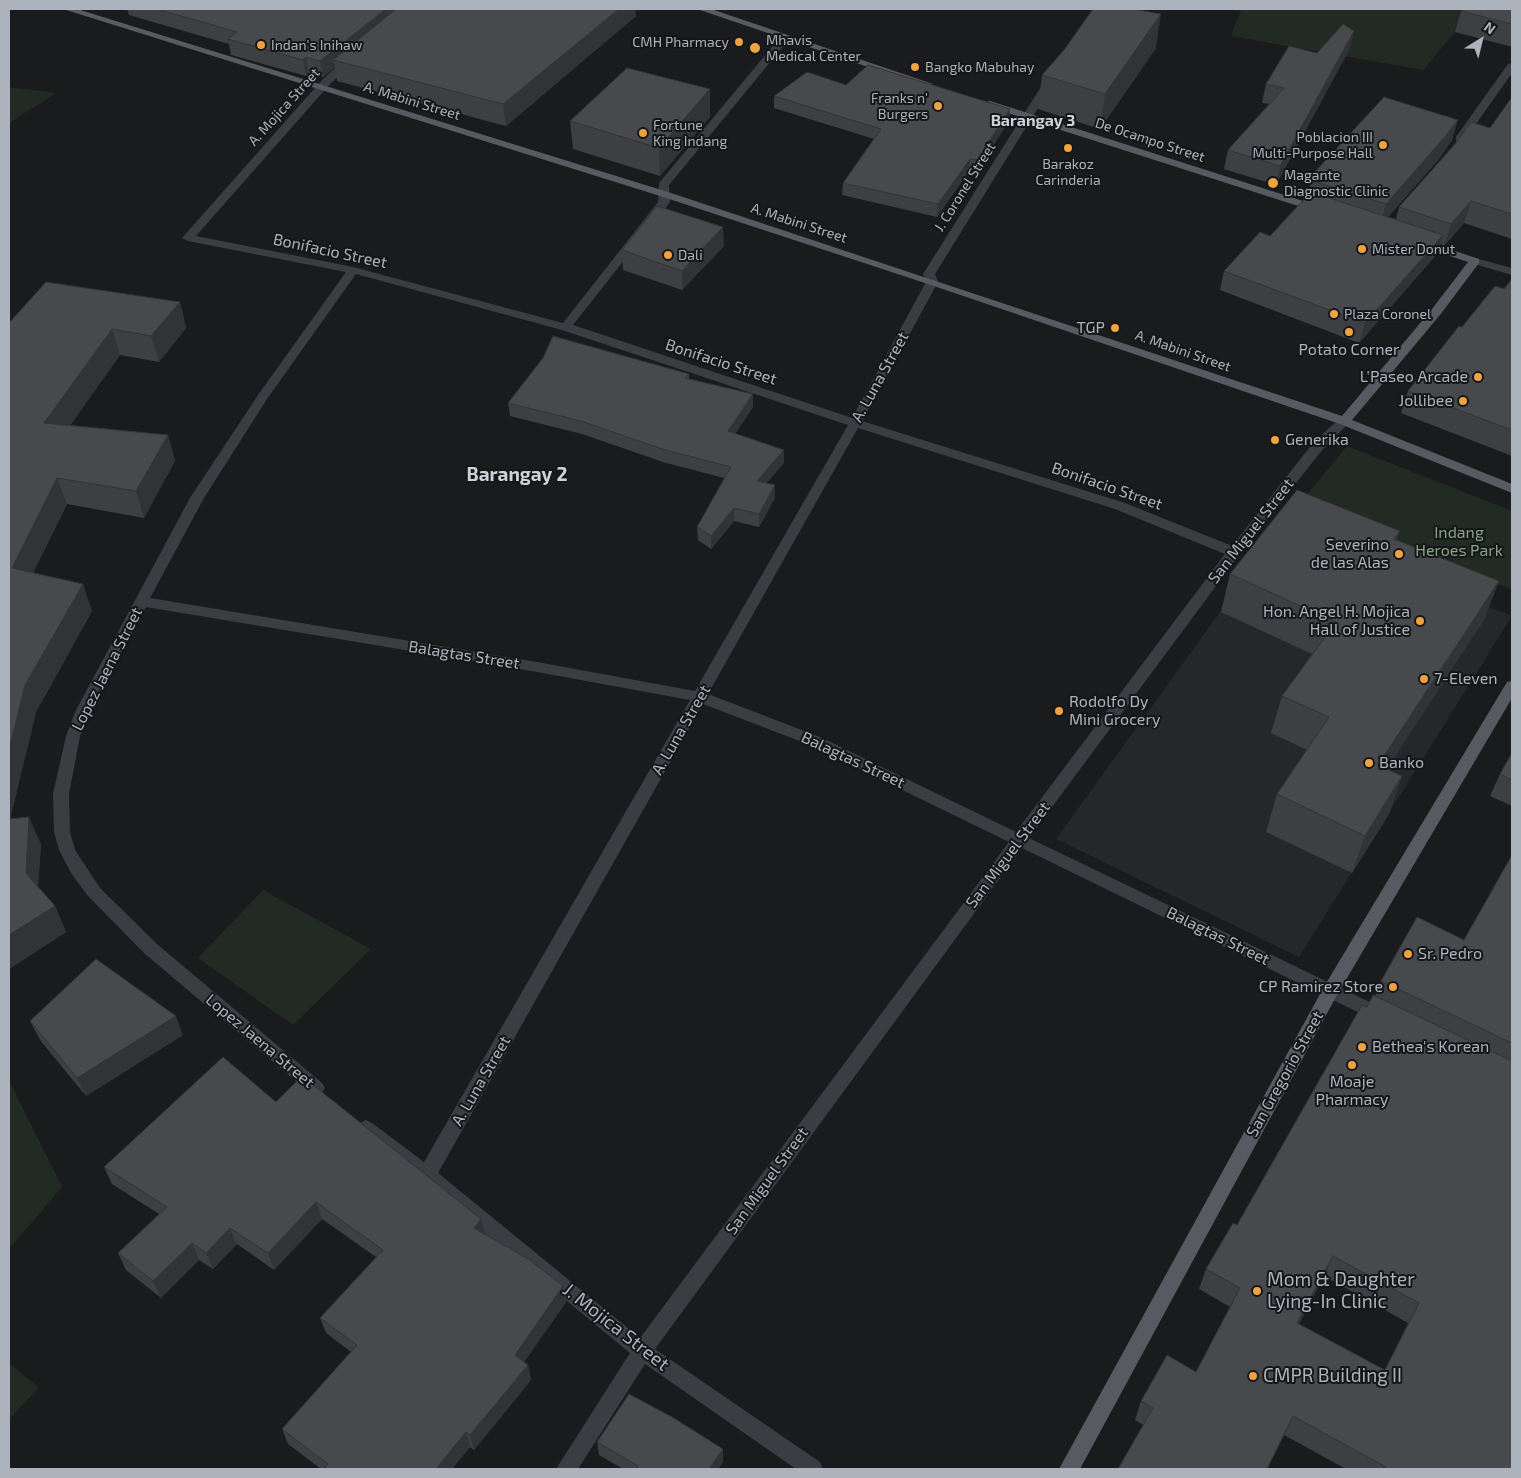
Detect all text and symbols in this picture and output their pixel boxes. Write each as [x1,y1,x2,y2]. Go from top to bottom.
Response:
north arrow [1456,15,1506,65]
text: N [1481,18,1499,37]
place label: Mhavis Medical Center [766,32,861,64]
place label: CMH Pharmacy [632,34,729,50]
marker: CMH Pharmacy [733,36,745,48]
place label: Indan's Inihaw [271,37,362,53]
marker: Indan's Inihaw [255,39,267,51]
marker: Mhavis Medical Center [748,41,762,55]
place label: Bangko Mabuhay [925,59,1034,75]
marker: Bangko Mabuhay [909,61,921,73]
street label: A. Mojica Street [245,65,323,149]
street label: A. Mabini Street [362,78,462,124]
place label: Franks n' Burgers [871,90,928,122]
marker: Franks n' Burgers [932,100,944,112]
district label: Barangay 3 [991,111,1075,131]
street label: De Ocampo Street [1093,114,1207,166]
place label: Fortune King Indang [653,117,727,150]
marker: Fortune King Indang [637,127,649,139]
place label: Poblacion III Multi-Purpose Hall [1253,129,1373,162]
street label: J. Coronel Street [931,139,999,235]
marker: Poblacion III Multi-Purpose Hall [1377,139,1389,151]
marker: Barakoz Carinderia [1062,142,1074,154]
place label: Barakoz Carinderia [1035,156,1101,188]
place label: Magante Diagnostic Clinic [1284,167,1388,200]
marker: Magante Diagnostic Clinic [1266,176,1280,190]
street label: A. Mabini Street [749,200,849,246]
street label: Bonifacio Street [271,230,389,272]
place label: Mister Donut [1372,241,1455,257]
marker: Mister Donut [1356,243,1368,255]
place label: Dali [678,247,703,263]
marker: Dali [662,249,674,261]
place label: Plaza Coronel [1344,306,1431,322]
marker: Plaza Coronel [1328,308,1340,320]
place label: TGP [1076,318,1105,338]
marker: TGP [1109,322,1121,334]
marker: Potato Corner [1343,326,1355,338]
street label: A. Mabini Street [1133,327,1233,375]
street label: A. Luna Street [847,328,913,426]
street label: Bonifacio Street [663,335,779,389]
place label: Potato Corner [1299,340,1399,360]
place label: L'Paseo Arcade [1360,367,1468,387]
marker: L'Paseo Arcade [1472,371,1484,383]
place label: Jollibee [1399,391,1453,411]
marker: Jollibee [1457,395,1469,407]
place label: Generika [1285,430,1349,450]
marker: Generika [1269,434,1281,446]
street label: Bonifacio Street [1049,458,1165,514]
district label: Barangay 2 [467,464,567,486]
street label: San Miguel Street [1204,475,1298,587]
park label: Indang Heroes Park [1415,523,1503,561]
place label: Severino de las Alas [1311,535,1389,573]
marker: Severino de las Alas [1393,548,1405,560]
place label: Hon. Angel H. Mojica Hall of Justice [1263,602,1410,640]
street label: Lopez Jaena Street [68,604,146,734]
marker: Hon. Angel H. Mojica Hall of Justice [1414,615,1426,627]
street label: Balagtas Street [407,637,521,673]
place label: 7-Eleven [1434,669,1498,689]
marker: 7-Eleven [1418,673,1430,685]
street label: A. Luna Street [648,682,714,778]
place label: Rodolfo Dy Mini Grocery [1069,692,1160,730]
marker: Rodolfo Dy Mini Grocery [1053,705,1065,717]
street label: Balagtas Street [798,728,908,792]
place label: Banko [1379,753,1424,773]
marker: Banko [1363,757,1375,769]
street label: San Miguel Street [962,798,1054,912]
street label: Balagtas Street [1163,903,1273,969]
place label: Sr. Pedro [1418,944,1482,964]
marker: Sr. Pedro [1402,948,1414,960]
place label: CP Ramirez Store [1259,977,1383,997]
marker: CP Ramirez Store [1387,981,1399,993]
street label: Lopez Jaena Street [202,990,318,1092]
street label: San Gregorio Street [1242,1008,1328,1140]
street label: A. Luna Street [448,1033,514,1129]
place label: Bethea's Korean [1372,1037,1489,1057]
marker: Bethea's Korean [1356,1041,1368,1053]
marker: Moaje Pharmacy [1346,1059,1358,1071]
place label: Moaje Pharmacy [1315,1072,1389,1110]
street label: San Miguel Street [722,1124,812,1238]
place label: Mom & Daughter Lying-In Clinic [1267,1269,1415,1313]
street label: J. Mojica Street [558,1278,674,1376]
marker: Mom & Daughter Lying-In Clinic [1251,1285,1263,1297]
place label: CMPR Building II [1263,1365,1402,1387]
marker: CMPR Building II [1247,1370,1259,1382]

